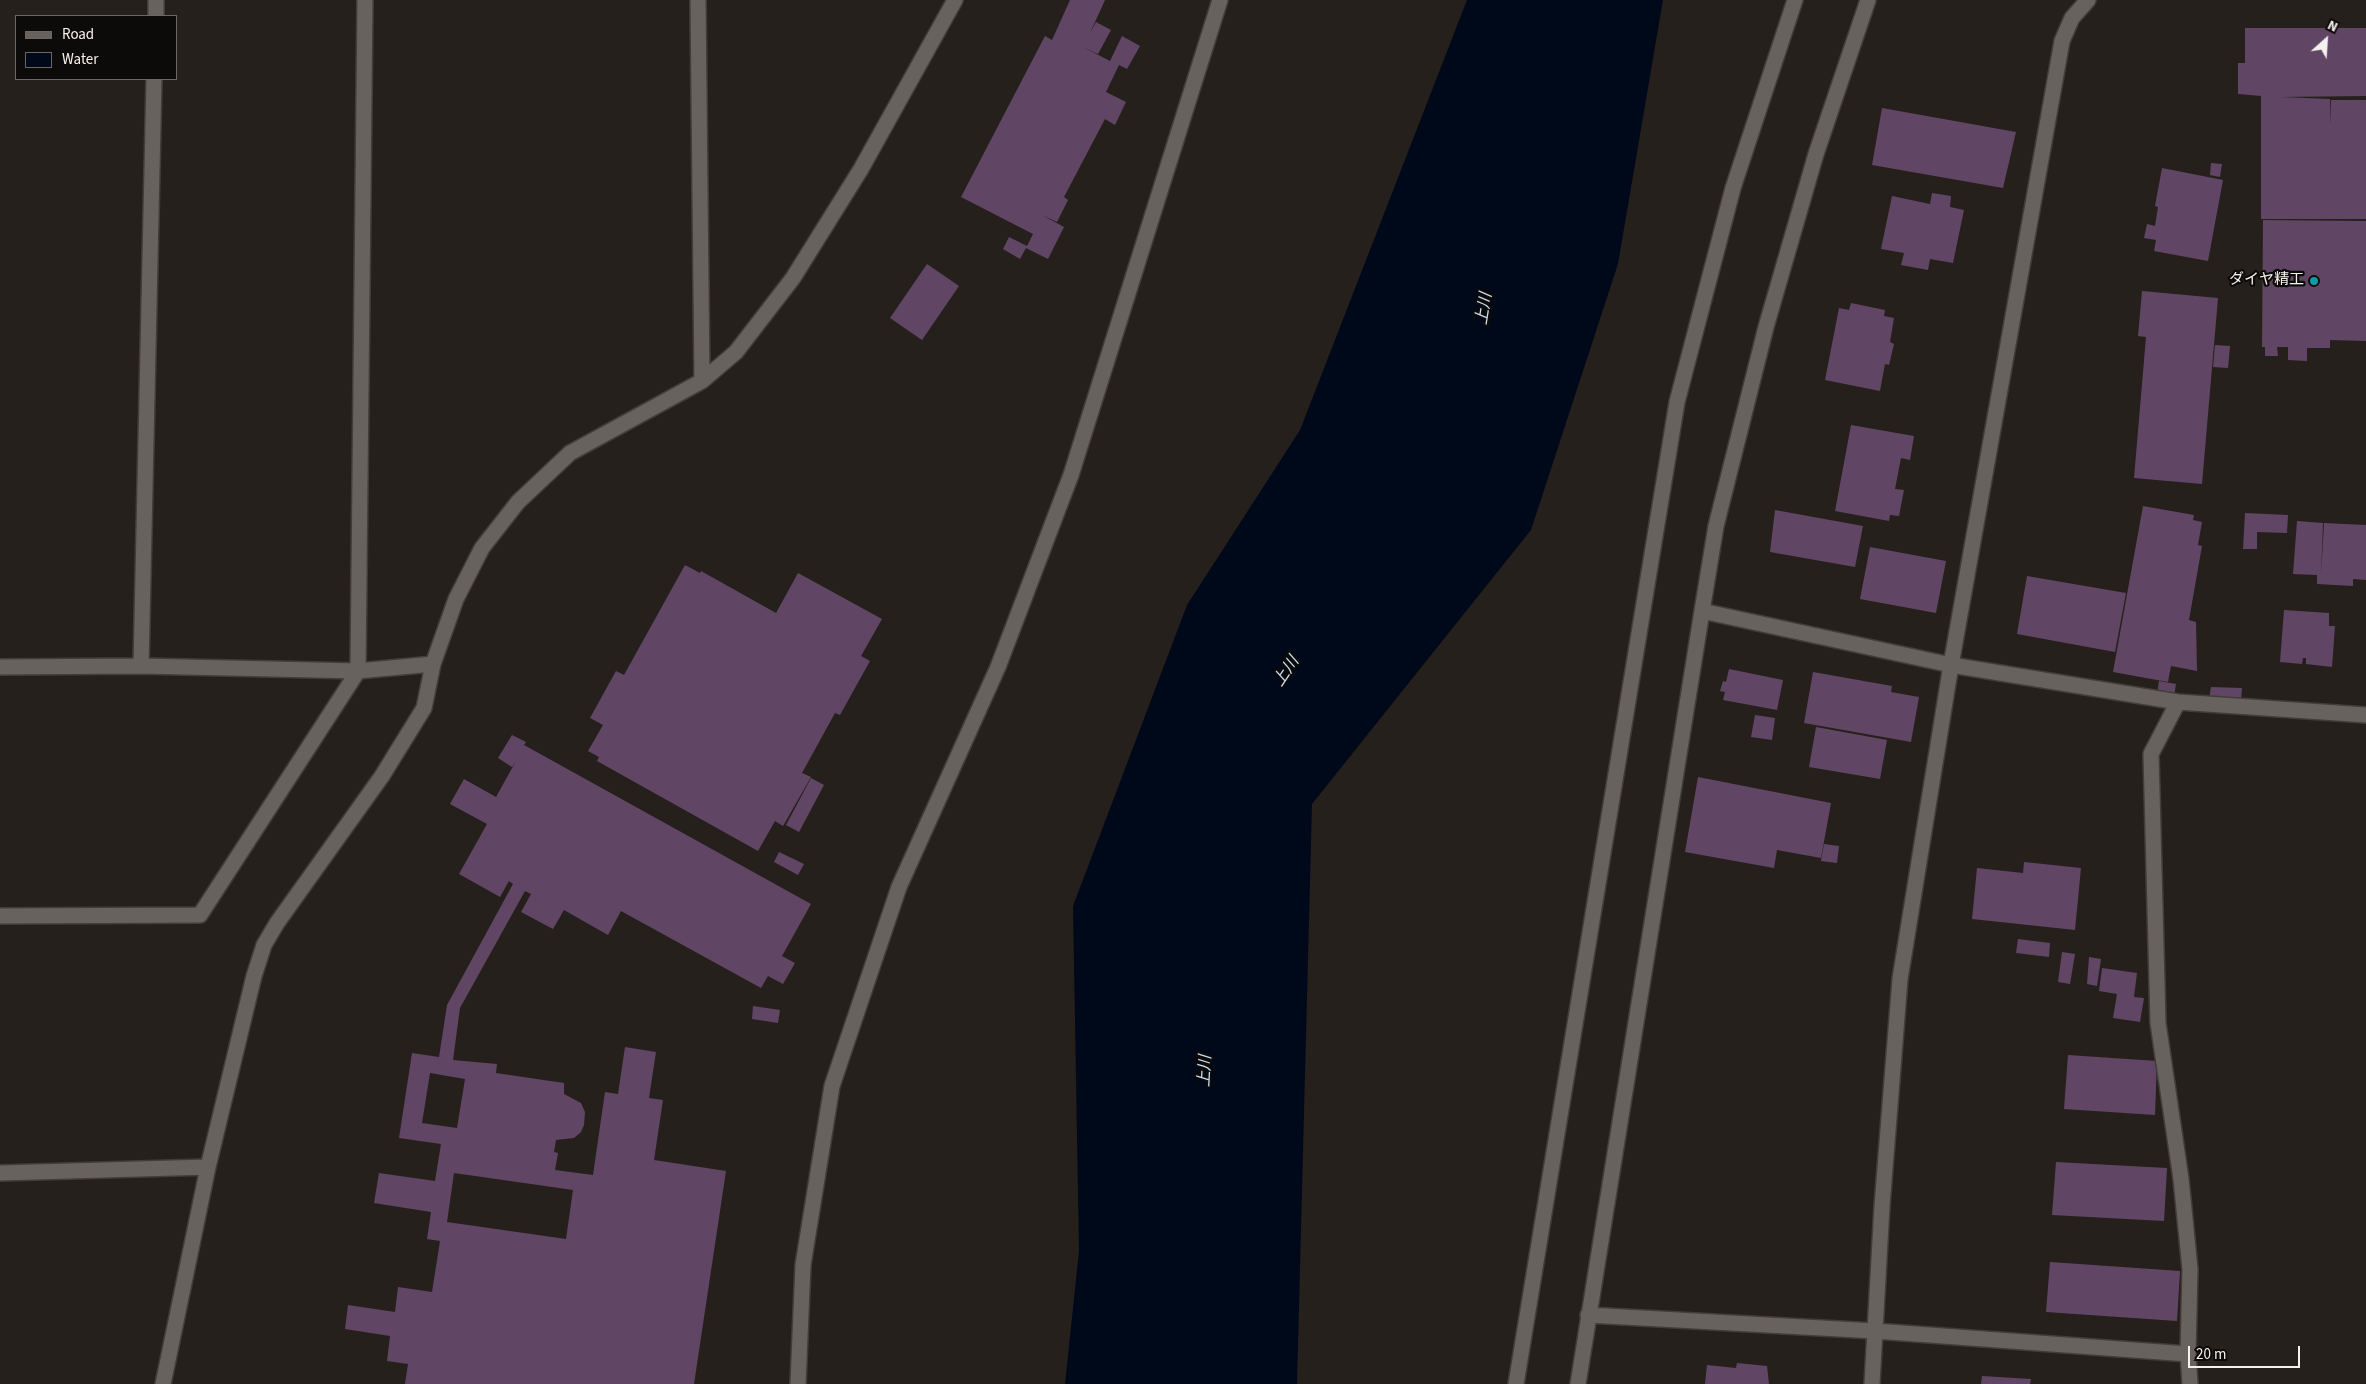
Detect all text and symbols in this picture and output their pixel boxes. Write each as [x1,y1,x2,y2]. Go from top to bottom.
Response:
legend [15,15,178,80]
north arrow [2301,15,2351,65]
text: N [2324,15,2341,38]
text: Road [62,24,94,45]
text: Water [62,49,98,70]
place label: ダイヤ精工 [2229,272,2304,290]
marker: ダイヤ精工 [2308,275,2320,287]
water label: 上川 [1473,292,1497,326]
water label: 上川 [1270,653,1304,691]
water label: 上川 [1196,1055,1216,1087]
scale bar [2191,1336,2304,1368]
text: 20 m [2196,1344,2226,1365]

